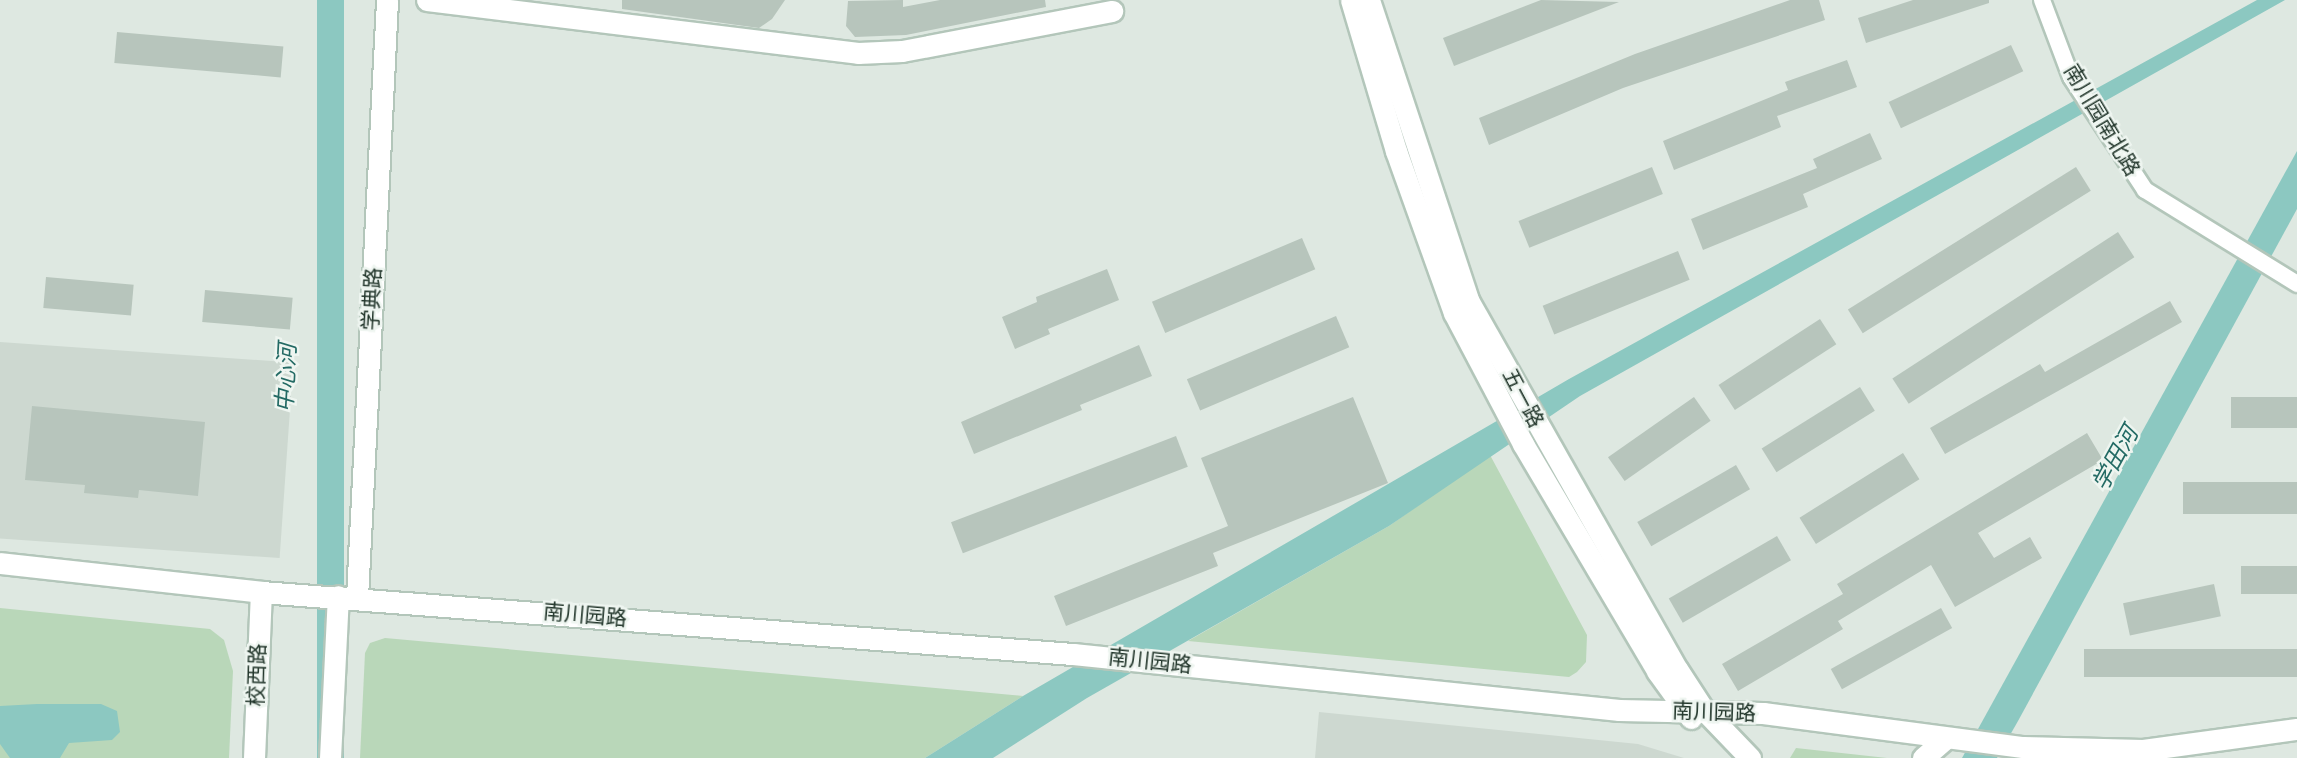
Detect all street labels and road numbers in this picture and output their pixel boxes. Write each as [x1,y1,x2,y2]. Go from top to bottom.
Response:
street label: 南川园南北路 [2059,60,2145,180]
street label: 学典路 [358,267,386,331]
street label: 五一路 [1497,364,1549,432]
street label: 南川园路 [542,599,628,631]
street label: 校西路 [243,643,271,707]
street label: 南川园路 [1107,644,1193,678]
street label: 南川园路 [1672,698,1756,726]

